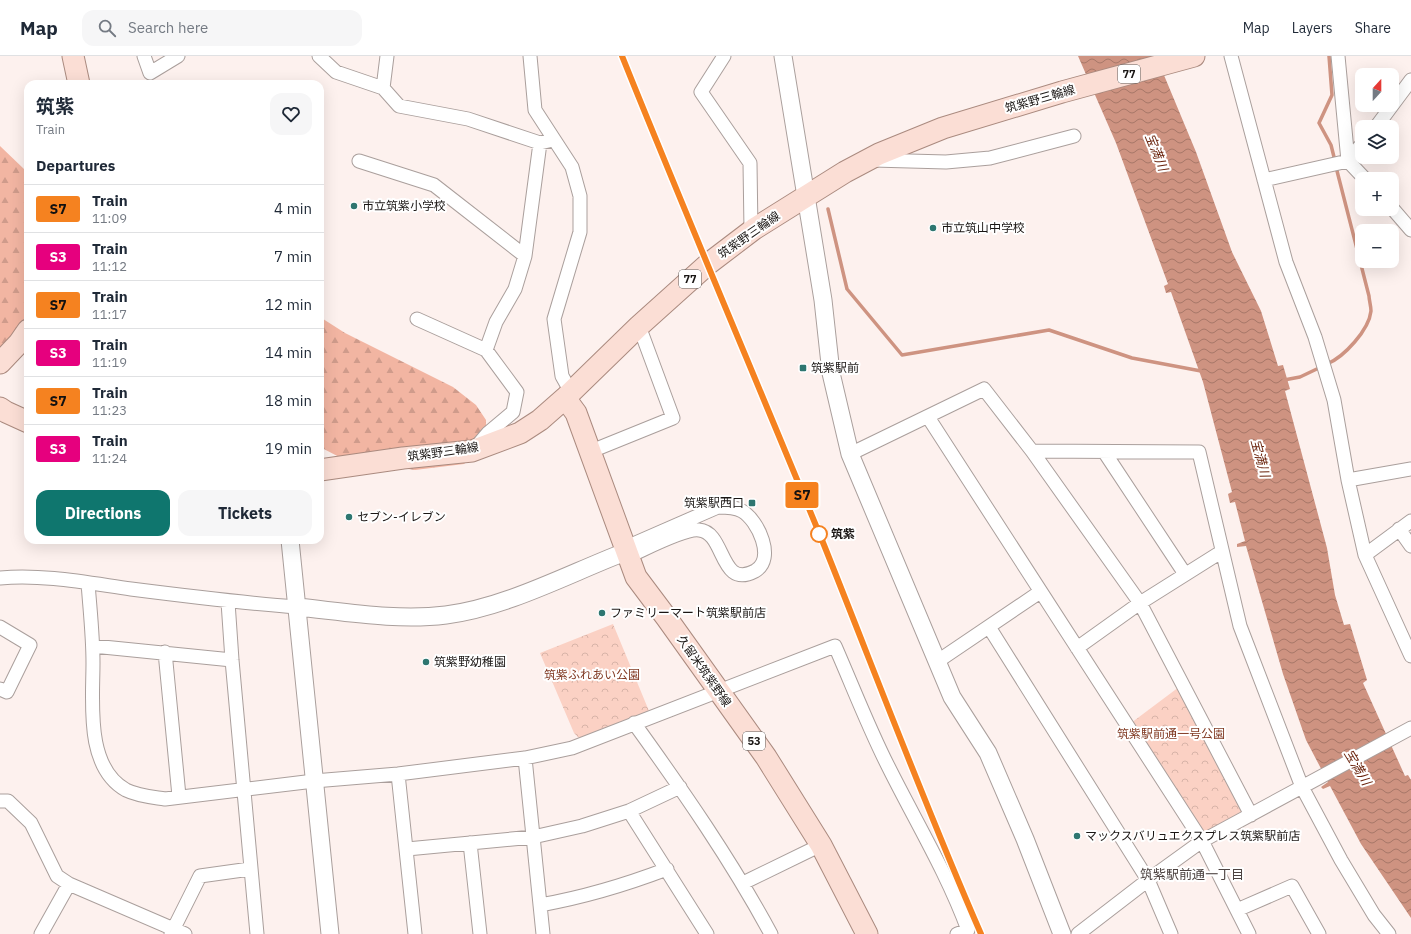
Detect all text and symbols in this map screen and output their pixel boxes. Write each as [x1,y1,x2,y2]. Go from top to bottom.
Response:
search box [82,10,362,46]
text: Map [20,16,58,40]
icon: search [96,17,118,39]
text: Search here [128,18,208,37]
text: Map [1243,19,1270,37]
text: Layers [1292,19,1333,37]
text: Share [1355,19,1391,37]
road number: 77 [1118,65,1140,83]
north arrow [1355,68,1399,112]
map controls [1355,68,1399,268]
street label: 筑紫野三輪線 [1003,81,1077,116]
button: heart [270,93,312,135]
text: 筑紫 [36,94,74,118]
button: layers [1355,120,1399,164]
text: Train [36,121,65,138]
water label: 宝満川 [1141,131,1172,175]
text: Departures [36,156,115,175]
button: + [1355,172,1399,216]
text: Train [92,191,128,210]
place label: 市立筑紫小学校 [362,198,446,213]
text: 4 min [274,199,312,218]
text: S7 [49,200,67,218]
marker: 市立筑紫小学校 [349,201,359,211]
street label: 筑紫野三輪線 [715,208,783,261]
text: 11:09 [92,210,127,227]
place label: 市立筑山中学校 [941,220,1025,235]
marker: 市立筑山中学校 [928,223,938,233]
button: − [1355,224,1399,268]
text: Train [92,239,128,258]
text: 7 min [274,247,312,266]
text: S3 [49,248,67,266]
text: 11:12 [92,258,127,275]
road number: 77 [679,270,701,288]
text: Train [92,287,128,306]
text: 12 min [265,295,312,314]
text: S7 [49,296,67,314]
text: 11:17 [92,306,127,323]
text: Train [92,335,128,354]
text: 14 min [265,343,312,362]
text: S3 [49,344,67,362]
text: 11:19 [92,354,127,371]
place label: 筑紫駅前 [811,360,859,375]
marker: 筑紫駅前 [798,363,808,373]
text: Train [92,383,128,402]
text: 18 min [265,391,312,410]
text: S7 [49,392,67,410]
text: 11:23 [92,402,127,419]
text: Train [92,431,128,450]
water label: 宝満川 [1247,437,1274,481]
text: 19 min [265,439,312,458]
street label: 筑紫野三輪線 [406,439,480,464]
text: S3 [49,440,67,458]
text: 11:24 [92,450,127,467]
line badge: S7 [784,482,820,508]
text: S7 [793,486,811,504]
button: Directions [36,490,170,536]
button: Tickets [178,490,312,536]
place label: 筑紫駅西口 [684,495,744,510]
marker: 筑紫駅西口 [747,498,757,508]
place label: セブン-イレブン [357,509,446,524]
marker: セブン-イレブン [344,512,354,522]
marker: 筑紫 [810,525,828,543]
place label: 筑紫 [831,526,855,541]
place label: ファミリーマート筑紫駅前店 [610,605,766,620]
marker: ファミリーマート筑紫駅前店 [597,608,607,618]
street label: 久留米筑紫野線 [674,632,735,709]
place label: 筑紫野幼稚園 [434,654,506,669]
marker: 筑紫野幼稚園 [421,657,431,667]
park label: 筑紫ふれあい公園 [544,667,640,682]
park label: 筑紫駅前通一号公園 [1117,726,1225,741]
road number: 53 [743,732,765,750]
water label: 宝満川 [1340,746,1376,790]
place label: マックスバリュエクスプレス筑紫駅前店 [1085,828,1300,843]
marker: マックスバリュエクスプレス筑紫駅前店 [1072,831,1082,841]
district label: 筑紫駅前通一丁目 [1140,866,1244,883]

